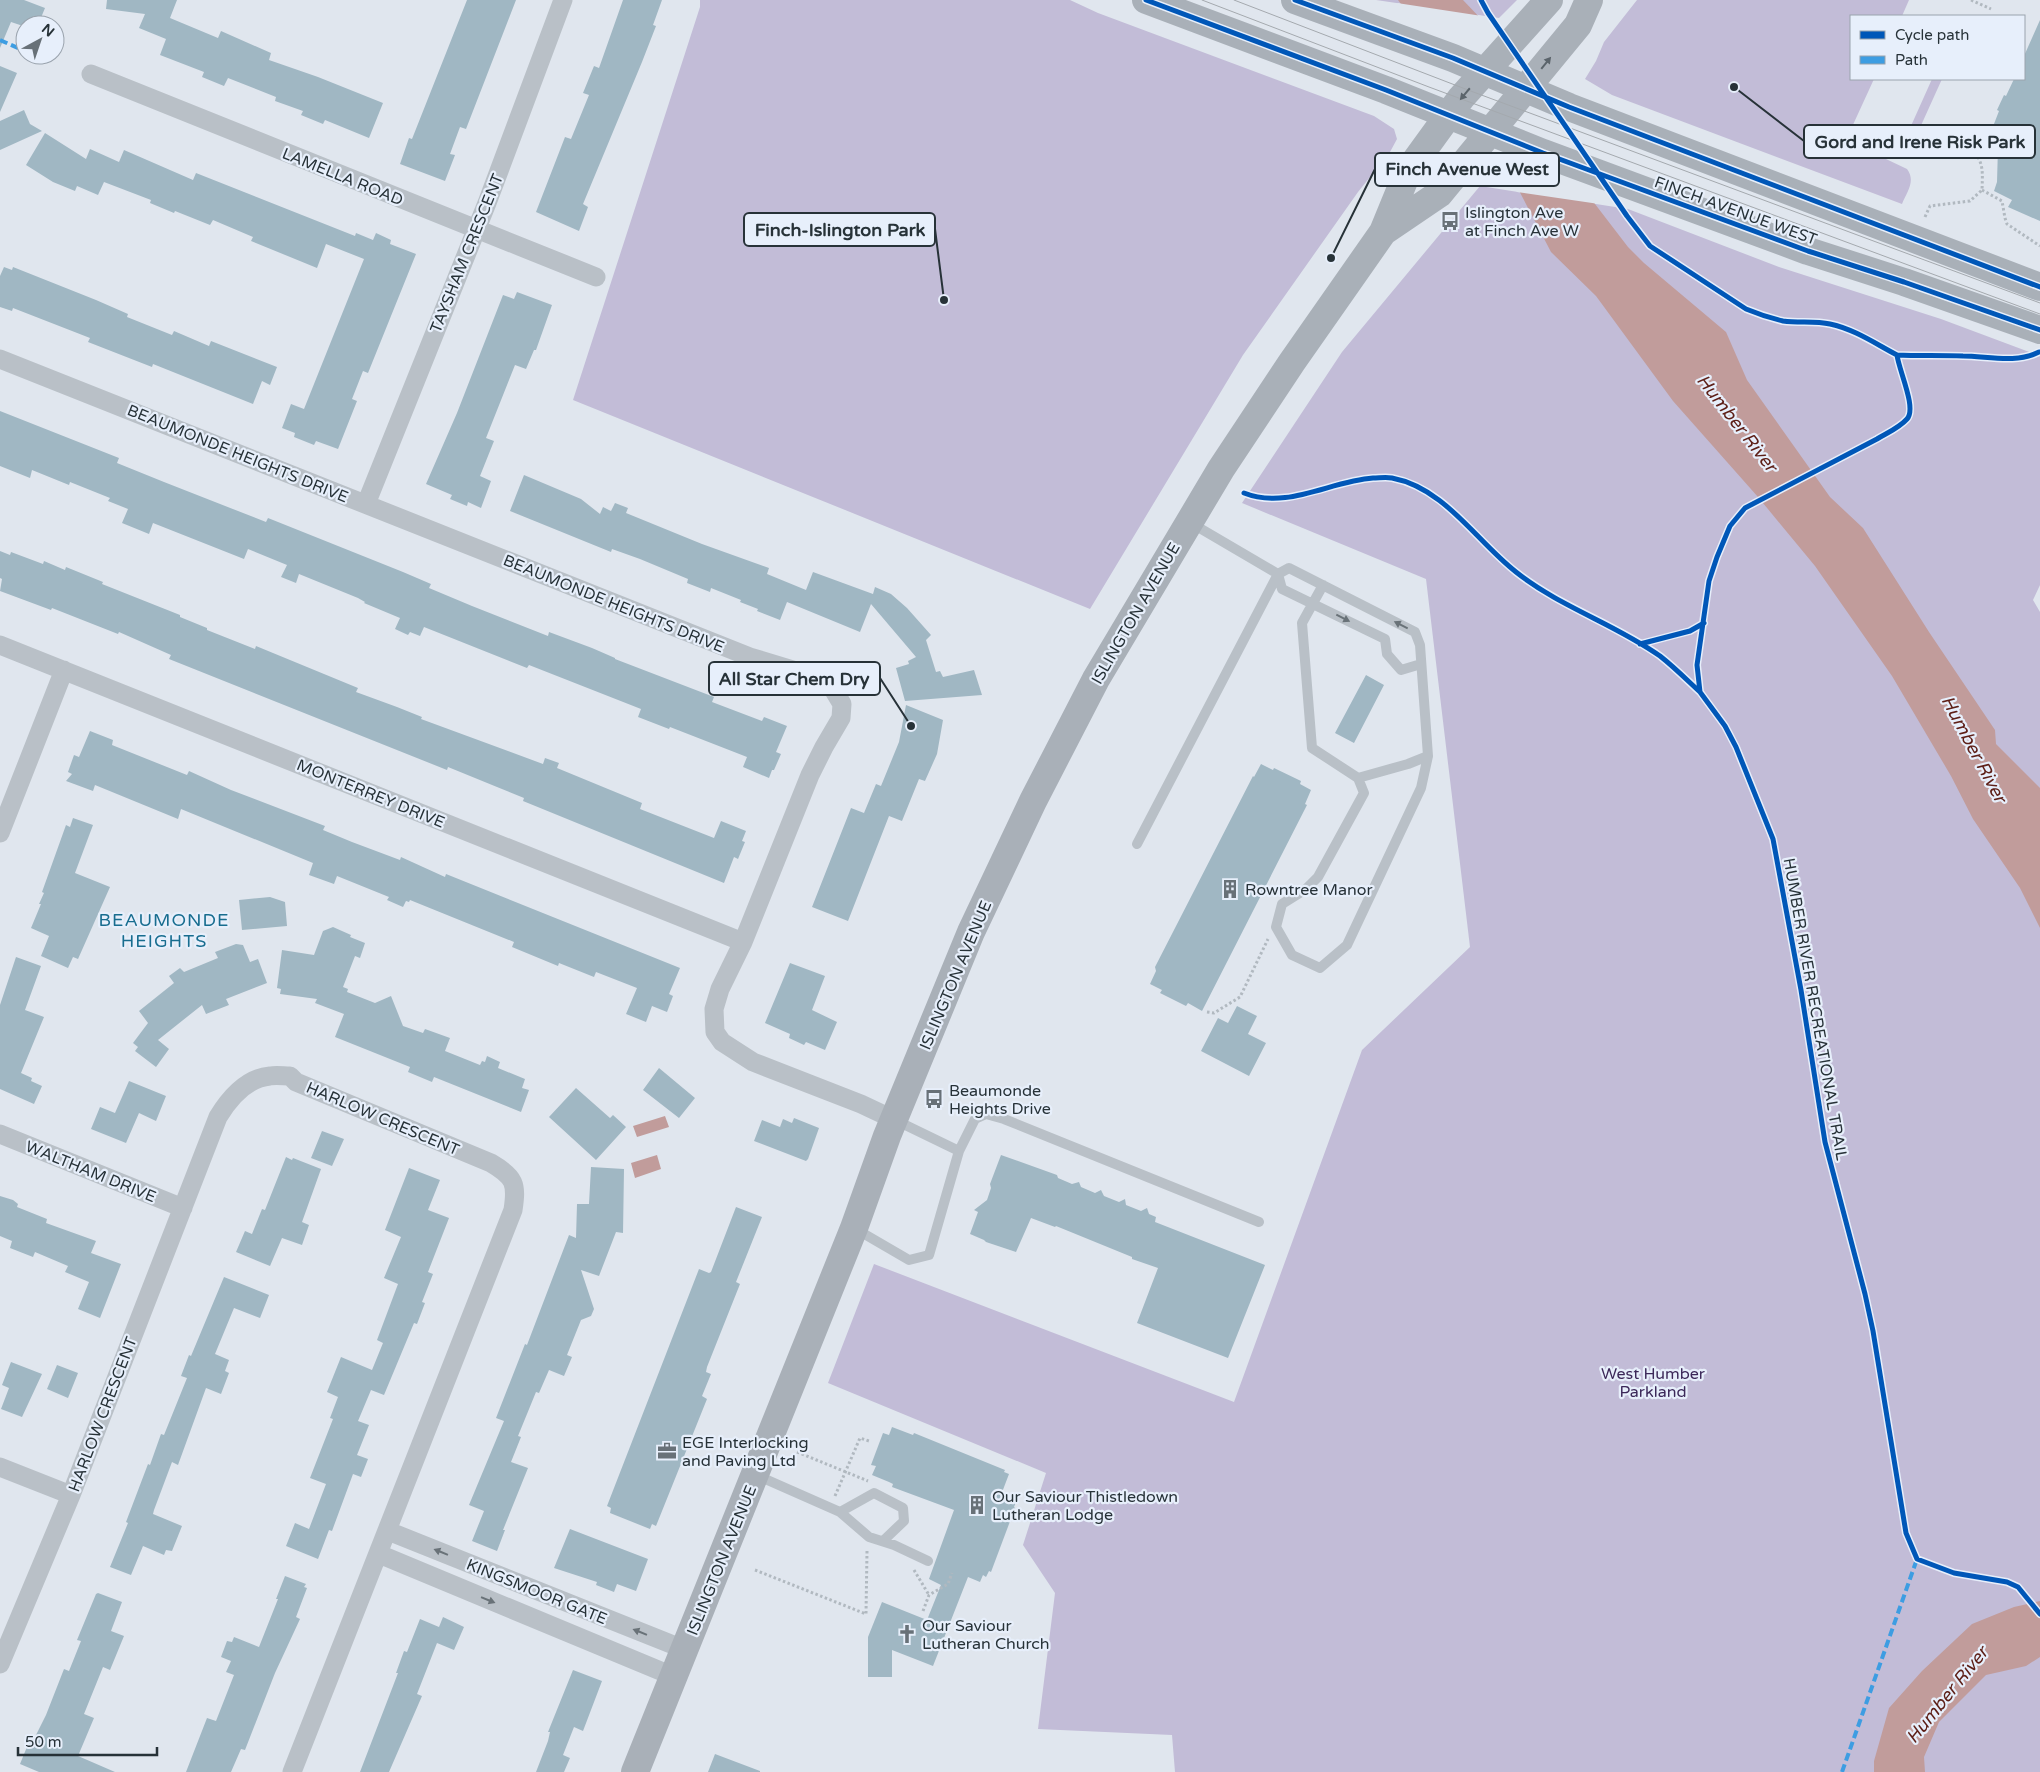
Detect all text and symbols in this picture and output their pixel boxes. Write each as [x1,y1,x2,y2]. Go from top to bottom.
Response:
north arrow [15,15,65,65]
legend [1850,15,2025,80]
text: N [38,20,58,41]
text: Cycle path [1895,26,1969,44]
text: Path [1895,51,1928,69]
one-way arrow [1541,56,1552,69]
one-way arrow [1459,87,1470,100]
callout: Gord and Irene Risk Park [1804,125,2035,158]
text: Gord and Irene Risk Park [1815,131,2026,153]
street label: LAMELLA ROAD [279,144,406,210]
callout: Finch Avenue West [1375,153,1559,186]
text: Finch Avenue West [1385,158,1549,180]
street label: TAYSHAM CRESCENT [426,171,508,336]
street label: FINCH AVENUE WEST [1652,172,1820,250]
place label: Islington Ave at Finch Ave W [1465,203,1579,241]
bus stop icon: Islington Ave at Finch Ave W [1439,210,1461,232]
callout: Finch-Islington Park [744,213,935,246]
text: Finch-Islington Park [755,219,926,241]
water label: Humber River [1692,370,1783,478]
street label: BEAUMONDE HEIGHTS DRIVE [124,400,351,508]
street label: ISLINGTON AVENUE [1087,539,1185,688]
street label: BEAUMONDE HEIGHTS DRIVE [500,550,727,658]
one-way arrow [1336,614,1351,622]
one-way arrow [1393,621,1408,629]
callout: All Star Chem Dry [709,662,880,695]
text: All Star Chem Dry [718,668,870,690]
water label: Humber River [1937,692,2012,808]
street label: MONTERREY DRIVE [294,755,448,833]
street label: HUMBER RIVER RECREATIONAL TRAIL [1779,856,1852,1162]
building icon: Rowntree Manor [1219,878,1241,900]
place label: Rowntree Manor [1245,880,1373,900]
street label: ISLINGTON AVENUE [915,898,996,1053]
district label: BEAUMONDE HEIGHTS [98,909,230,952]
street label: HARLOW CRESCENT [303,1078,462,1160]
place label: Beaumonde Heights Drive [949,1081,1051,1119]
bus stop icon: Beaumonde Heights Drive [923,1088,945,1110]
street label: WALTHAM DRIVE [22,1137,159,1207]
street label: HARLOW CRESCENT [64,1334,142,1495]
park label: West Humber Parkland [1601,1364,1706,1402]
place label: EGE Interlocking and Paving Ltd [682,1433,809,1471]
office icon: EGE Interlocking and Paving Ltd [656,1440,678,1462]
street label: ISLINGTON AVENUE [683,1482,761,1638]
place label: Our Saviour Thistledown Lutheran Lodge [992,1487,1178,1525]
building icon: Our Saviour Thistledown Lutheran Lodge [966,1494,988,1516]
one-way arrow [433,1548,448,1556]
street label: KINGSMOOR GATE [463,1555,610,1629]
one-way arrow [481,1596,496,1604]
place label: Our Saviour Lutheran Church [922,1616,1050,1654]
church icon: Our Saviour Lutheran Church [896,1623,918,1645]
one-way arrow [632,1628,647,1636]
water label: Humber River [1901,1641,1994,1748]
scale bar [18,1724,156,1756]
text: 50 m [25,1733,62,1751]

